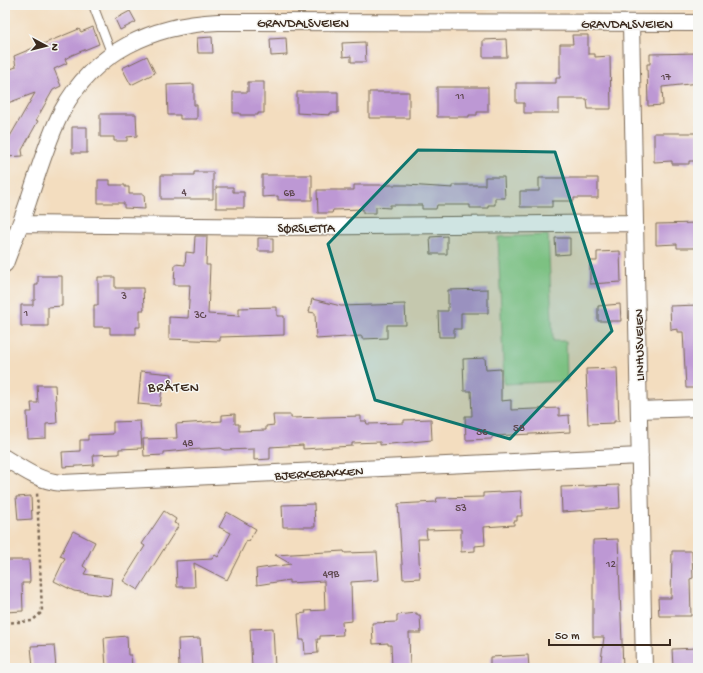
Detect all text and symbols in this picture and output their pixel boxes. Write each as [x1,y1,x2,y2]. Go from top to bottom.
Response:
street label: GRAVDALSVEIEN [257,17,349,32]
street label: GRAVDALSVEIEN [581,18,673,33]
north arrow [26,26,66,66]
text: N [48,43,60,51]
house number: 17 [660,72,671,84]
house number: 11 [455,91,464,103]
house number: 4 [181,187,187,199]
house number: 6B [283,188,295,200]
street label: SØRSLETTA [277,222,336,237]
house number: 3 [120,291,127,303]
house number: 1 [23,308,28,320]
street label: LINHUSVEIEN [632,309,649,381]
house number: 3C [193,310,207,322]
district label: BRÅTEN [147,380,200,397]
house number: 58 [513,423,525,435]
house number: 56 [476,427,488,439]
house number: 48 [182,438,194,450]
street label: BJERKEBAKKEN [273,465,364,484]
house number: 53 [455,503,467,515]
house number: 12 [605,559,617,571]
house number: 49B [323,569,340,581]
scale bar [549,621,670,647]
text: 50 m [555,630,580,644]

